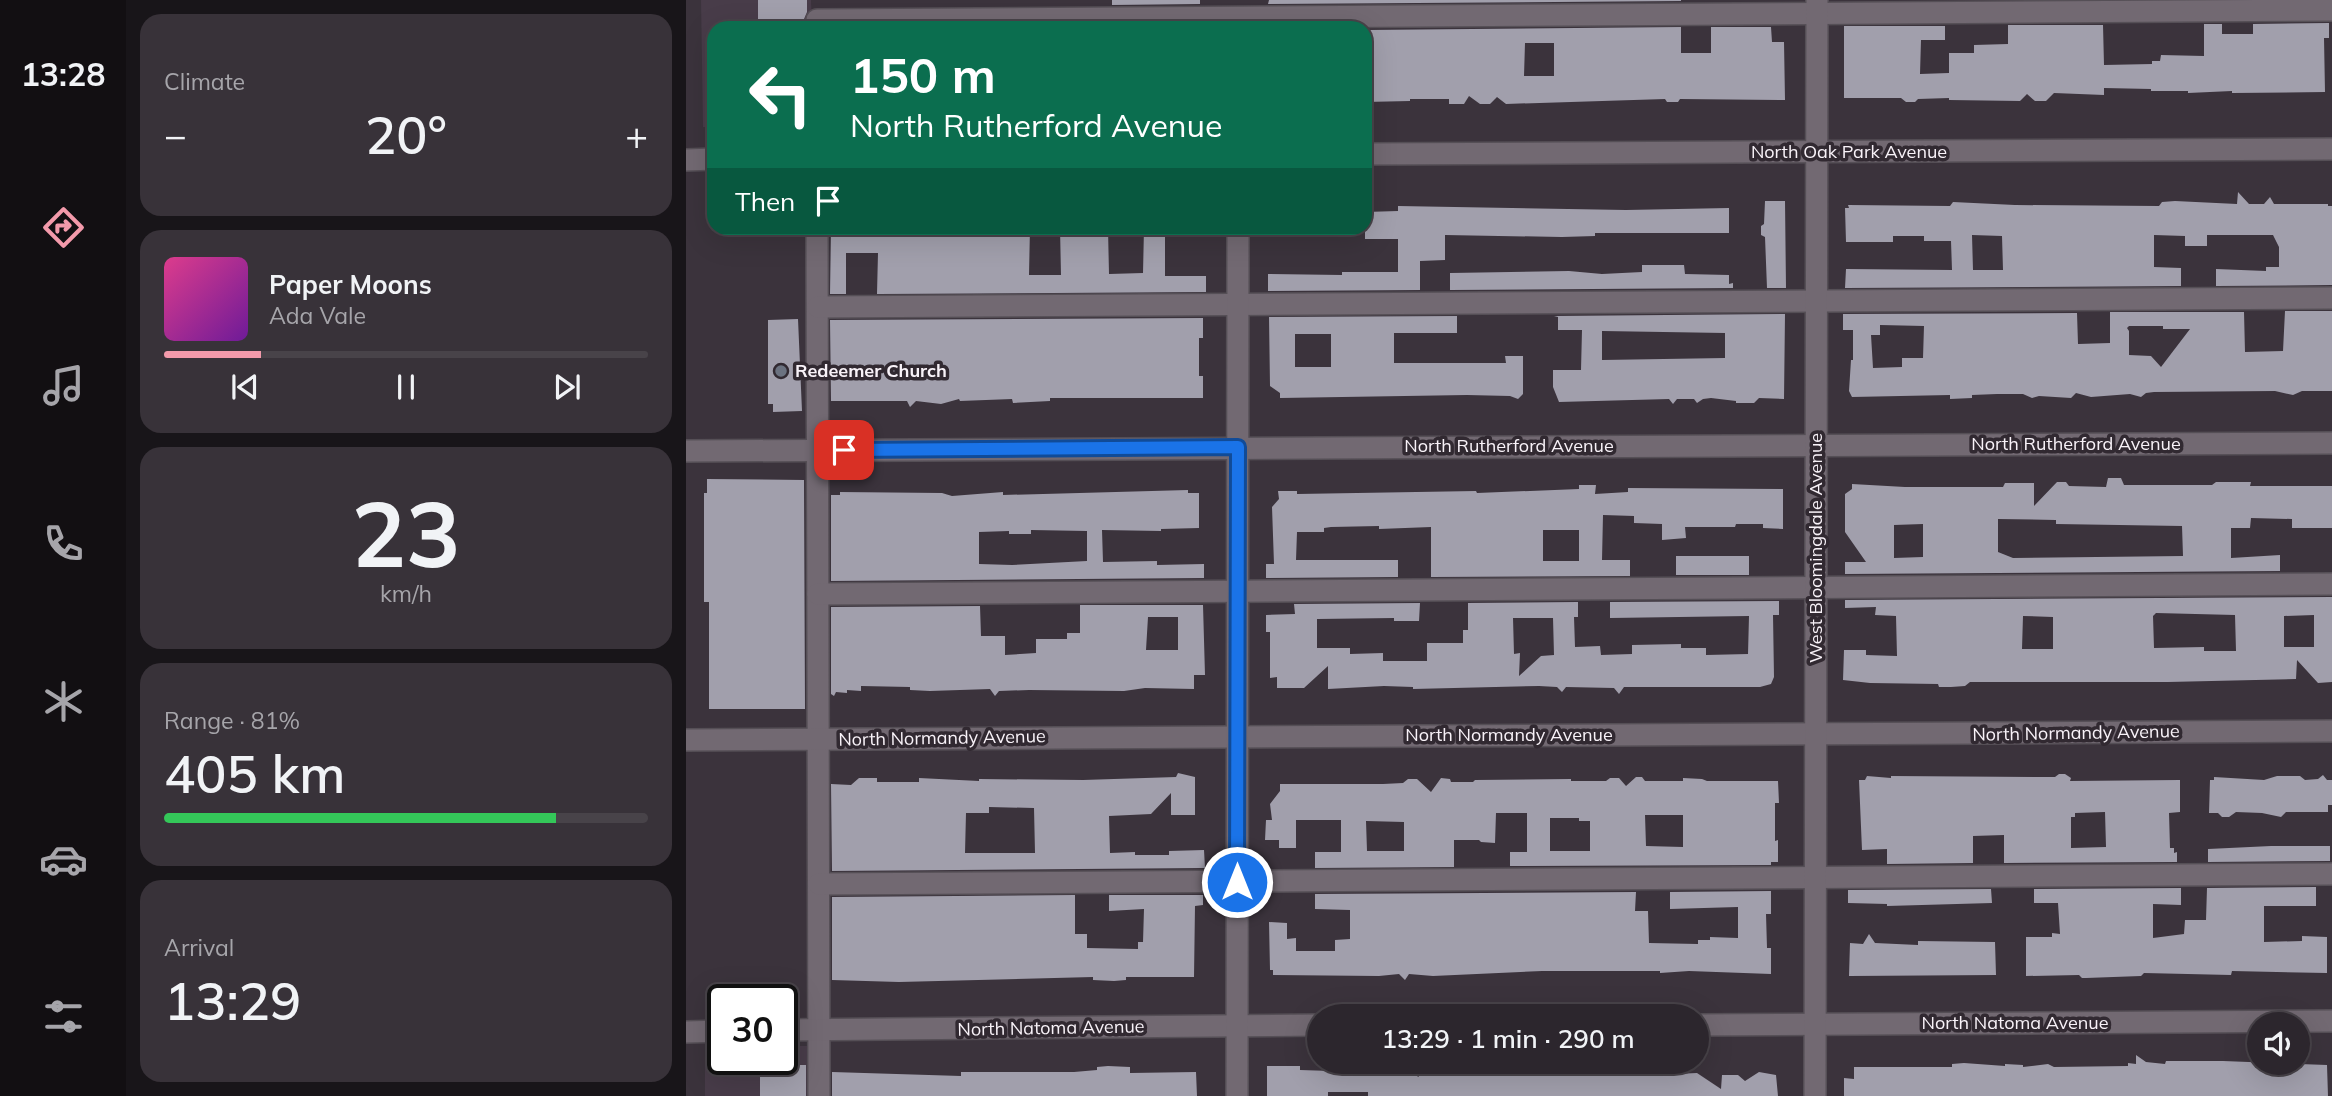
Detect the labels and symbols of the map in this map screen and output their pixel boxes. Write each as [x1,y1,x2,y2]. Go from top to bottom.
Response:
street label: North Oak Park Avenue [1751,140,1947,163]
place label: Redeemer Church [795,359,947,382]
marker: Redeemer Church [773,363,789,379]
pin [814,420,874,480]
street label: North Rutherford Avenue [1971,432,2181,455]
street label: West Bloomingdale Avenue [1804,433,1827,663]
street label: North Rutherford Avenue [1404,434,1614,457]
street label: North Normandy Avenue [1972,719,2180,746]
street label: North Normandy Avenue [1405,723,1613,746]
street label: North Normandy Avenue [838,724,1046,751]
position arrow [1200,845,1274,919]
speed limit sign: 30 [707,984,798,1075]
street label: North Natoma Avenue [1921,1011,2109,1034]
street label: North Natoma Avenue [957,1014,1145,1041]

